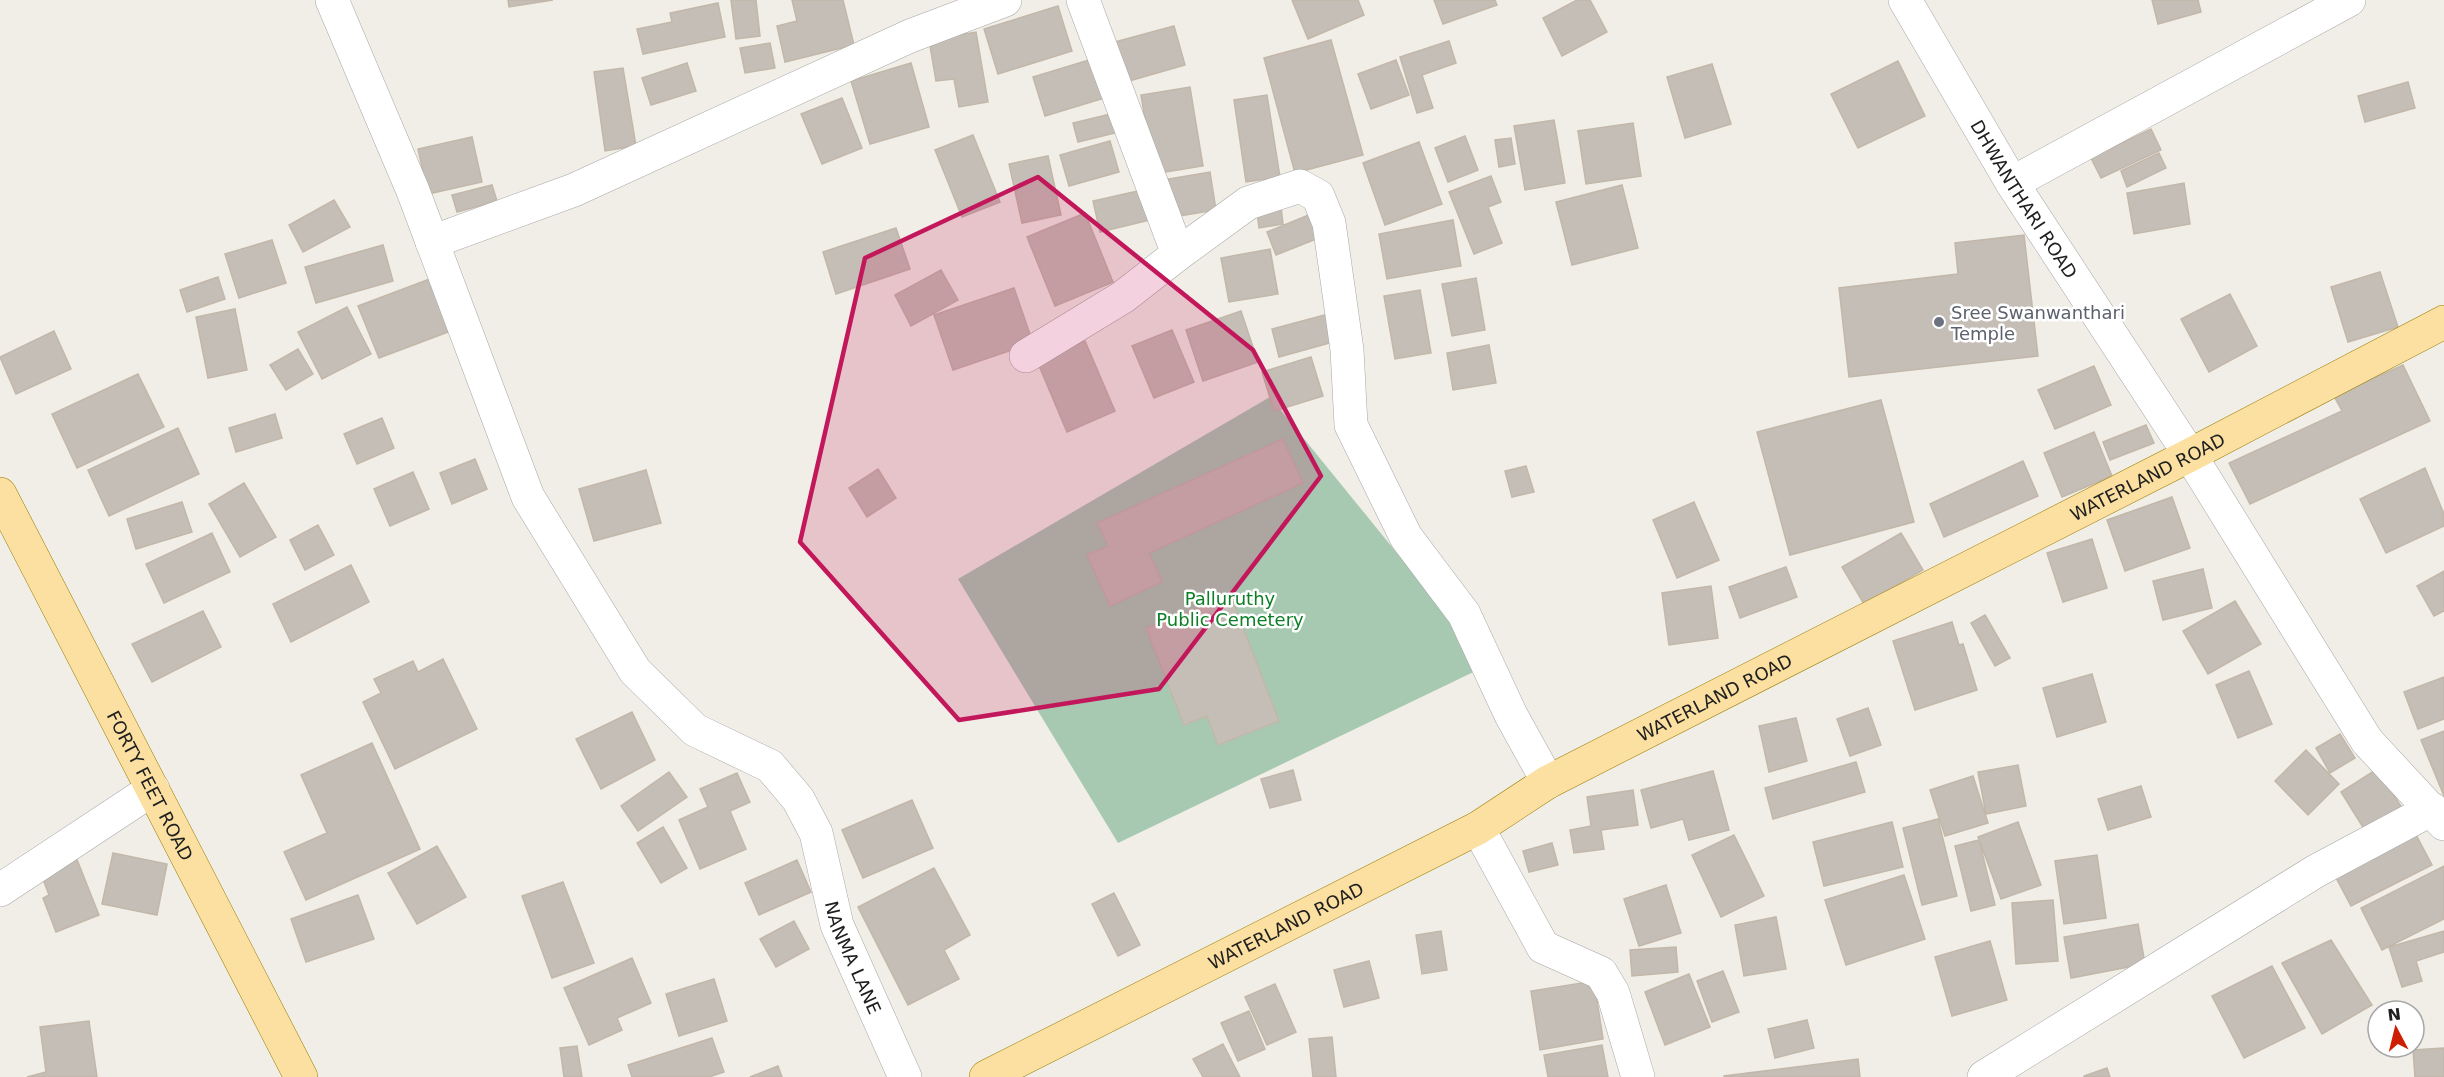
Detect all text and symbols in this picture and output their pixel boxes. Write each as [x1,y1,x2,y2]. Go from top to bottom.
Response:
street label: DHWANTHARI ROAD [1967,116,2082,282]
place label: Sree Swanwanthari Temple [1950,302,2125,344]
marker: Sree Swanwanthari Temple [1932,315,1946,329]
street label: WATERLAND ROAD [2067,428,2228,525]
park label: Palluruthy Public Cemetery [1156,588,1304,630]
street label: WATERLAND ROAD [1633,649,1795,745]
street label: FORTY FEET ROAD [103,707,198,864]
street label: WATERLAND ROAD [1205,877,1367,973]
street label: NANMA LANE [821,899,886,1017]
north arrow [2366,999,2426,1059]
text: N [2386,1004,2402,1025]

